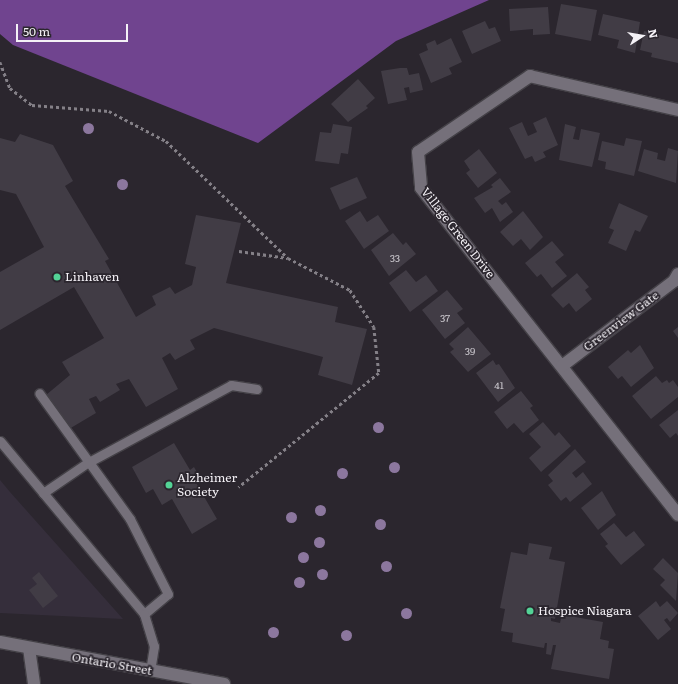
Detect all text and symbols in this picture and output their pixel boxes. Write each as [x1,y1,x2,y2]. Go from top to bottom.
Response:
scale bar [18,16,130,42]
north arrow [622,16,662,56]
text: 50 m [23,22,50,40]
text: N [645,27,663,40]
street label: Village Green Drive [418,185,498,281]
house number: 33 [390,252,400,264]
place label: Linhaven [65,270,119,284]
marker: Linhaven [52,272,62,282]
street label: Greenview Gate [581,288,661,354]
house number: 37 [440,312,450,324]
house number: 39 [465,345,475,357]
house number: 41 [494,379,504,391]
place label: Alzheimer Society [177,471,237,499]
marker: Alzheimer Society [164,480,174,490]
place label: Hospice Niagara [538,604,631,618]
marker: Hospice Niagara [525,606,535,616]
street label: Ontario Street [71,650,153,678]

